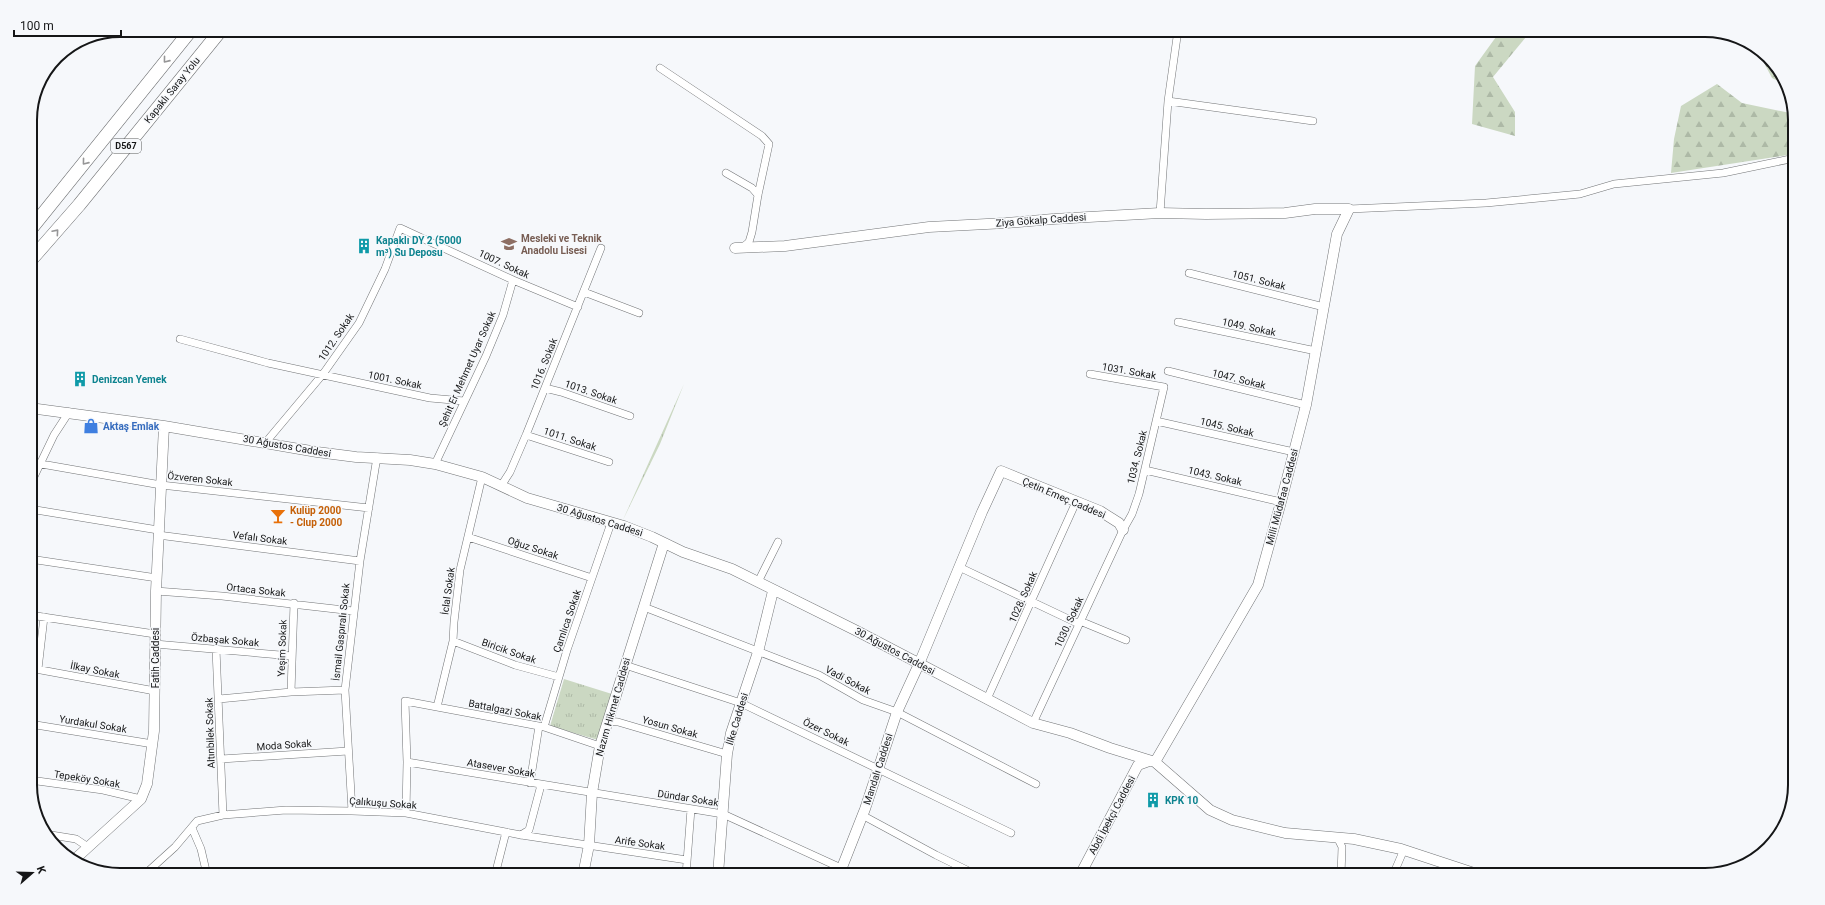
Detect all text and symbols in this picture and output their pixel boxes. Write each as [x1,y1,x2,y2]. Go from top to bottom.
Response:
scale bar [14,12,121,38]
text: 100 m [20,19,54,33]
street label: Kapaklı Saray Yolu [142,55,202,125]
one-way arrow [164,56,171,63]
road number: D567 [111,139,141,153]
one-way arrow [82,157,89,164]
street label: Ziya Gökalp Caddesi [995,211,1087,229]
one-way arrow [51,229,58,236]
place label: Mesleki ve Teknik Anadolu Lisesi [521,233,602,256]
place label: Kapaklı DY 2 (5000 m³) Su Deposu [376,235,462,259]
school or university icon: Mesleki ve Teknik Anadolu Lisesi [500,235,518,253]
building icon: Kapaklı DY 2 (5000 m³) Su Deposu [355,237,373,255]
street label: 1007. Sokak [477,247,532,281]
street label: 1051. Sokak [1231,268,1288,292]
street label: Şehit Er Mehmet Uyar Sokak [436,309,498,429]
street label: 1012. Sokak [316,310,356,363]
street label: 1049. Sokak [1221,316,1278,338]
street label: 1016. Sokak [529,336,560,391]
street label: 1031. Sokak [1101,361,1158,381]
street label: 1047. Sokak [1211,367,1268,391]
street label: 1001. Sokak [367,369,424,391]
building icon: Denizcan Yemek [71,370,89,388]
place label: Denizcan Yemek [92,374,167,385]
street label: 1013. Sokak [563,378,620,406]
street label: 1045. Sokak [1199,415,1256,439]
shop icon: Aktaş Emlak [82,417,100,435]
place label: Aktaş Emlak [103,421,160,432]
street label: 1011. Sokak [542,425,599,453]
street label: 1034. Sokak [1125,428,1149,485]
street label: 30 Ağustos Caddesi [242,433,332,459]
street label: Milli Müdafaa Caddesi [1264,448,1300,546]
street label: 1043. Sokak [1187,464,1244,488]
street label: Özveren Sokak [167,469,234,488]
street label: Çetin Emeç Caddesi [1021,476,1107,520]
street label: 30 Ağustos Caddesi [556,502,644,538]
place label: Kulüp 2000 - Clup 2000 [290,505,343,528]
bar icon: Kulüp 2000 - Clup 2000 [269,507,287,525]
street label: Vefalı Sokak [232,529,289,547]
street label: Oğuz Sokak [506,535,561,562]
street label: İclal Sokak [438,565,457,616]
street label: 1028. Sokak [1007,569,1040,624]
street label: Ortaca Sokak [226,581,287,599]
street label: İsmail Gaspıralı Sokak [329,582,352,681]
street label: Çamlıca Sokak [551,587,583,654]
street label: 1030. Sokak [1052,594,1086,649]
street label: Yeşim Sokak [276,618,289,677]
street label: 30 Ağustos Caddesi [853,625,937,677]
street label: Fatih Caddesi [150,628,161,688]
street label: Özbaşak Sokak [191,631,260,649]
street label: Biricik Sokak [480,637,539,666]
street label: Nazım Hikmet Caddesi [594,657,632,757]
street label: İlkay Sokak [69,659,122,680]
street label: Vadi Sokak [824,664,873,697]
street label: İlke Caddesi [723,691,750,746]
street label: Altınbilek Sokak [203,697,217,769]
street label: Battalgazi Sokak [468,698,543,723]
street label: Yurdakul Sokak [58,713,129,735]
street label: Yosun Sokak [641,714,700,740]
street label: Özer Sokak [801,715,852,748]
street label: Mandalı Caddesi [861,732,895,806]
street label: Moda Sokak [256,738,313,752]
street label: Atasever Sokak [466,757,537,780]
street label: Tepeköy Sokak [53,768,122,790]
street label: Abdi İpekçi Caddesi [1086,773,1137,856]
street label: Dündar Sokak [657,788,720,808]
building icon: KPK 10 [1144,791,1162,809]
street label: Çalıkuşu Sokak [349,795,418,811]
place label: KPK 10 [1165,795,1198,806]
street label: Arife Sokak [614,834,667,852]
north arrow [12,853,52,893]
text: K [34,864,49,876]

